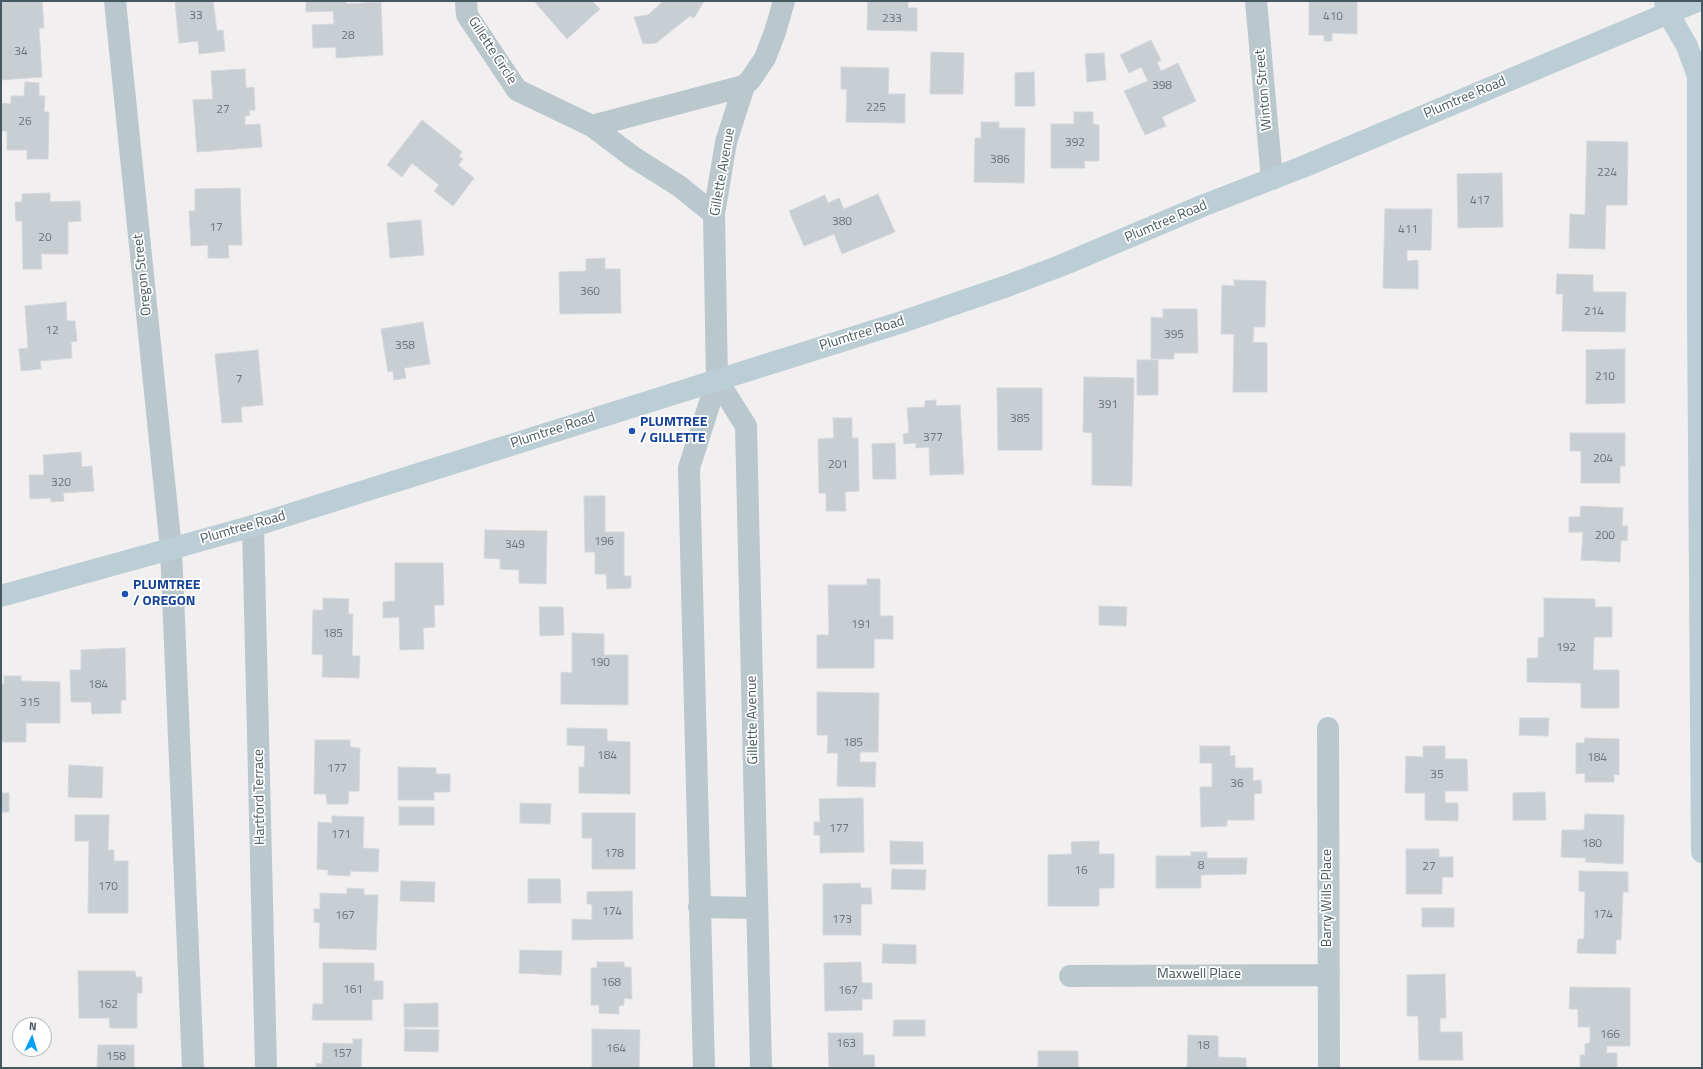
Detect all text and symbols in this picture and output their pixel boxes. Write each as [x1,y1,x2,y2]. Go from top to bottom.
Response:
house number: 33 [189,9,203,23]
house number: 410 [1323,10,1343,24]
house number: 233 [882,12,902,26]
street label: Gillette Circle [464,14,520,88]
house number: 28 [341,29,355,43]
house number: 34 [14,45,28,59]
street label: Winton Street [1252,48,1276,132]
street label: Plumtree Road [1421,73,1509,123]
house number: 398 [1152,79,1172,93]
house number: 225 [866,101,886,115]
house number: 27 [216,103,230,117]
house number: 26 [18,115,32,129]
street label: Gillette Avenue [707,127,739,217]
house number: 392 [1065,136,1085,150]
house number: 386 [990,153,1010,167]
house number: 224 [1597,166,1617,180]
house number: 417 [1470,194,1490,208]
street label: Plumtree Road [1122,197,1210,247]
house number: 380 [832,215,852,229]
house number: 17 [209,221,223,235]
house number: 411 [1398,223,1418,237]
house number: 20 [38,231,52,245]
street label: Oregon Street [130,233,156,317]
house number: 360 [580,285,600,299]
house number: 214 [1584,305,1604,319]
street label: Plumtree Road [818,313,906,355]
house number: 12 [45,324,59,338]
house number: 395 [1164,328,1184,342]
house number: 358 [395,339,415,353]
house number: 210 [1595,370,1615,384]
house number: 7 [236,373,242,387]
house number: 391 [1098,398,1118,412]
street label: Plumtree Road [509,409,597,453]
house number: 385 [1010,412,1030,426]
place label: PLUMTREE / GILLETTE [640,415,708,448]
marker: PLUMTREE / GILLETTE [627,426,637,436]
house number: 377 [923,431,943,445]
house number: 204 [1593,452,1613,466]
house number: 201 [828,458,848,472]
house number: 320 [51,476,71,490]
street label: Plumtree Road [198,508,288,548]
house number: 200 [1595,529,1615,543]
house number: 196 [594,535,614,549]
house number: 349 [505,538,525,552]
place label: PLUMTREE / OREGON [133,578,201,610]
marker: PLUMTREE / OREGON [120,589,130,599]
house number: 191 [851,618,871,632]
house number: 185 [323,627,343,641]
house number: 192 [1556,641,1576,655]
house number: 190 [590,656,610,670]
street label: Gillette Avenue [744,675,762,765]
house number: 184 [88,678,108,692]
house number: 315 [20,696,40,710]
house number: 185 [843,736,863,750]
street label: Hartford Terrace [251,749,269,845]
house number: 184 [597,749,617,763]
house number: 184 [1587,751,1607,765]
house number: 177 [327,762,347,776]
house number: 35 [1430,768,1444,782]
house number: 36 [1230,777,1244,791]
house number: 177 [829,822,849,836]
house number: 171 [331,828,351,842]
house number: 180 [1582,837,1602,851]
house number: 178 [604,847,624,861]
street label: Barry Wills Place [1320,849,1336,947]
house number: 8 [1198,859,1204,873]
house number: 27 [1422,860,1436,874]
house number: 16 [1074,864,1088,878]
house number: 170 [98,880,118,894]
house number: 174 [602,905,622,919]
house number: 174 [1593,908,1613,922]
house number: 167 [335,909,355,923]
house number: 173 [832,913,852,927]
street label: Maxwell Place [1157,967,1241,983]
house number: 168 [601,976,621,990]
house number: 161 [343,983,363,997]
house number: 167 [838,984,858,998]
house number: 162 [98,998,118,1012]
north arrow [12,1017,52,1057]
text: N [28,1018,37,1034]
house number: 166 [1600,1028,1620,1042]
house number: 163 [836,1037,856,1051]
house number: 18 [1196,1039,1210,1053]
house number: 164 [606,1042,626,1056]
house number: 157 [332,1047,352,1061]
house number: 158 [106,1050,126,1064]

